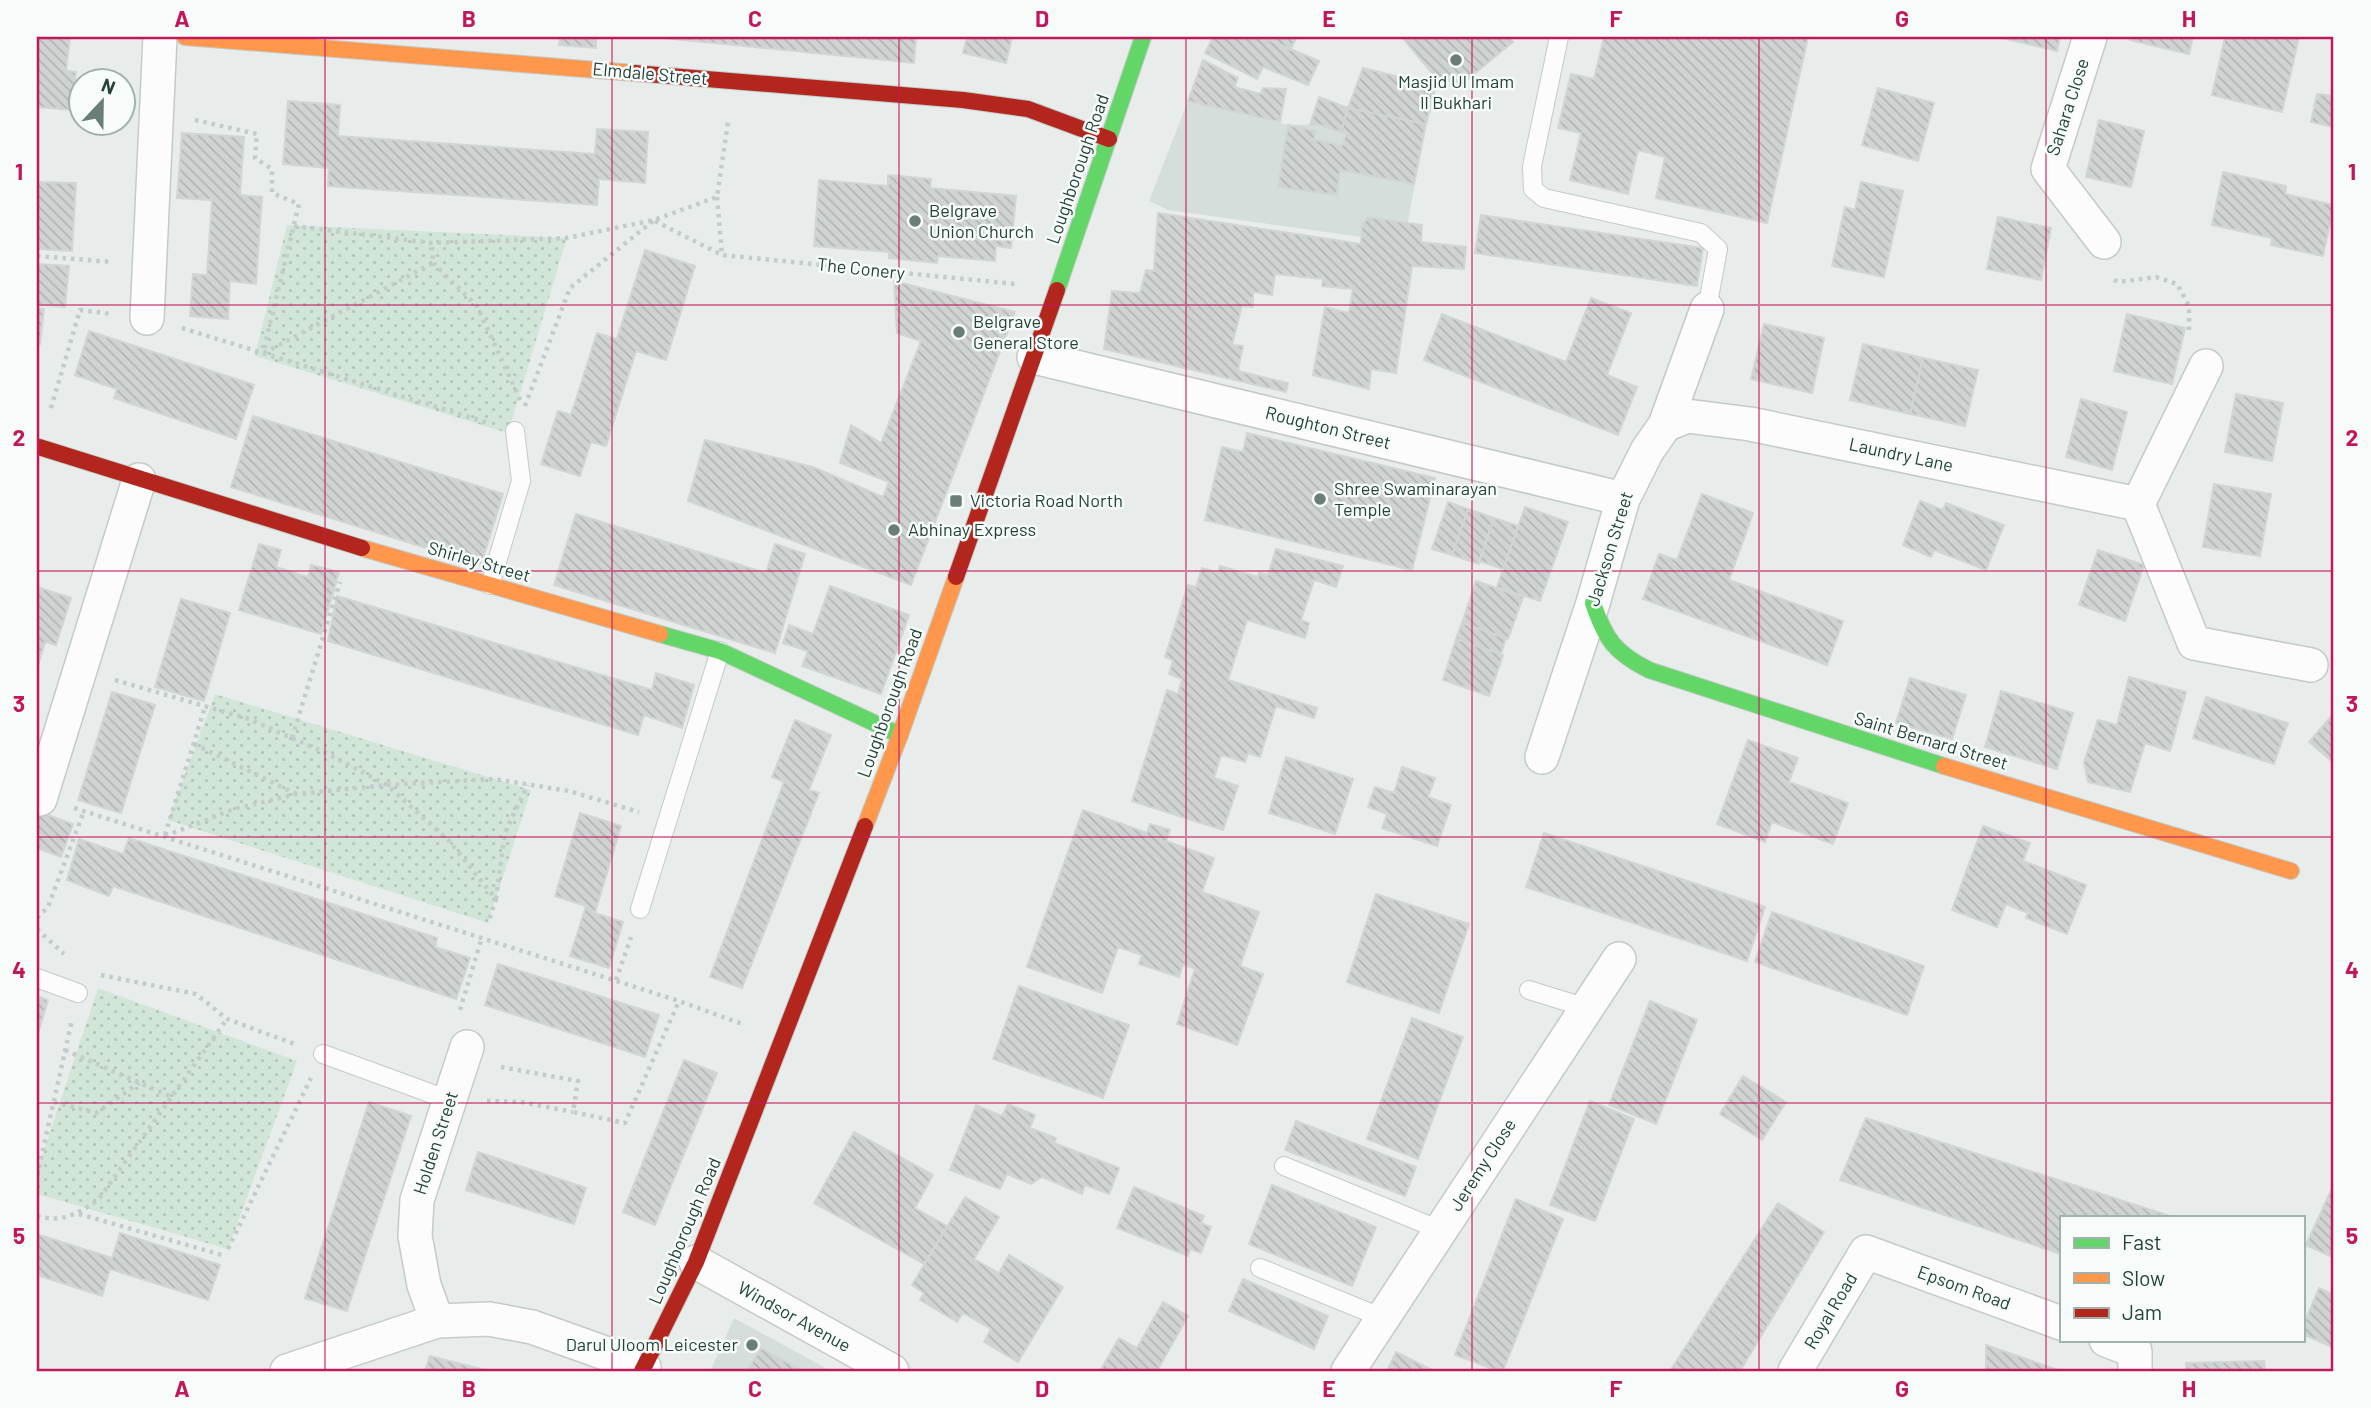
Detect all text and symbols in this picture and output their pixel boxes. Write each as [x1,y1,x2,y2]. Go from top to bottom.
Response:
text: A [174,4,190,32]
text: B [462,4,476,32]
text: C [748,4,762,32]
text: D [1035,4,1049,32]
text: E [1322,4,1336,32]
text: F [1610,4,1623,32]
text: G [1895,4,1909,32]
text: H [2182,4,2196,32]
marker: Masjid Ul Imam Il Bukhari [1448,52,1464,68]
street label: Sahara Close [2041,55,2093,158]
street label: Elmdale Street [592,57,708,89]
north arrow [66,66,136,136]
place label: Masjid Ul Imam Il Bukhari [1398,70,1514,113]
text: N [98,73,119,99]
street label: Loughborough Road [1041,91,1113,247]
text: 1 [15,157,23,185]
text: 1 [2348,157,2356,185]
place label: Belgrave Union Church [929,199,1034,242]
marker: Belgrave Union Church [907,213,923,229]
street label: The Conery [816,252,906,284]
place label: Belgrave General Store [973,310,1079,353]
marker: Belgrave General Store [951,324,967,340]
street label: Roughton Street [1263,401,1393,453]
text: 2 [13,423,25,451]
text: 2 [2346,423,2358,451]
street label: Laundry Lane [1847,432,1955,476]
place label: Shree Swaminarayan Temple [1334,477,1497,520]
place label: Victoria Road North [970,489,1123,511]
street label: Jackson Street [1581,489,1637,609]
marker: Shree Swaminarayan Temple [1312,491,1328,507]
marker: Victoria Road North [948,493,964,509]
place label: Abhinay Express [908,518,1036,540]
marker: Abhinay Express [886,522,902,538]
street label: Shirley Street [425,536,533,586]
street label: Loughborough Road [852,625,926,780]
text: 3 [13,689,25,717]
text: 3 [2346,689,2358,717]
street label: Saint Bernard Street [1852,706,2011,774]
text: 4 [12,955,26,983]
text: 4 [2345,955,2359,983]
street label: Holden Street [408,1088,462,1197]
street label: Jeremy Close [1444,1114,1520,1215]
street label: Loughborough Road [643,1154,725,1307]
legend [2060,1216,2304,1342]
text: 5 [13,1221,25,1249]
text: 5 [2346,1221,2358,1249]
text: Fast [2122,1229,2162,1254]
street label: Epsom Road [1915,1260,2014,1314]
text: Slow [2122,1265,2165,1290]
street label: Royal Road [1799,1268,1862,1353]
street label: Windsor Avenue [734,1276,855,1356]
text: Jam [2122,1299,2162,1324]
place label: Darul Uloom Leicester [566,1333,738,1355]
marker: Darul Uloom Leicester [744,1337,760,1353]
text: A [174,1374,190,1402]
text: B [462,1374,476,1402]
text: C [748,1374,762,1402]
text: D [1035,1374,1049,1402]
text: E [1322,1374,1336,1402]
text: F [1610,1374,1623,1402]
text: G [1895,1374,1909,1402]
text: H [2182,1374,2196,1402]

